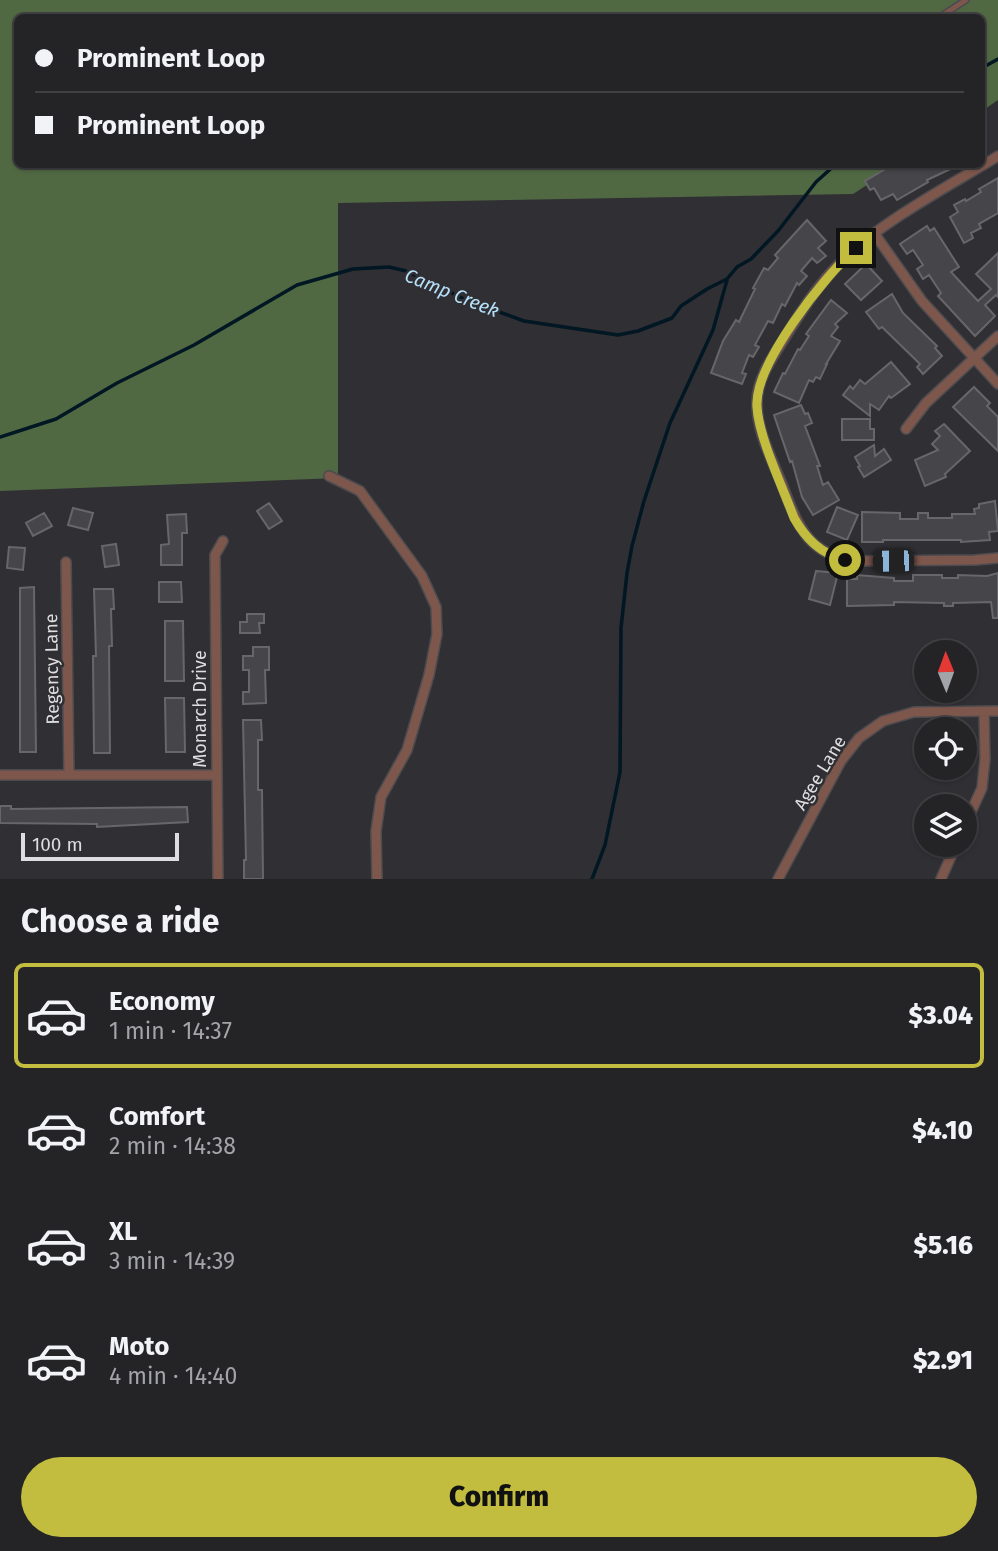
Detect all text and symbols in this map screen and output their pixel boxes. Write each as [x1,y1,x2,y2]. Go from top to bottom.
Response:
text: Prominent Loop [77,43,265,74]
text: Prominent Loop [77,110,265,141]
route end [840,232,872,264]
water label: Camp Creek [401,264,503,322]
route start [829,544,861,576]
car [872,550,915,572]
street label: Regency Lane [40,613,64,725]
north arrow [914,640,976,704]
map controls [914,640,977,857]
street label: Monarch Drive [189,650,211,768]
button: locate [914,717,977,780]
street label: Agee Lane [789,732,851,814]
button: layers [914,794,977,857]
scale bar [21,830,178,862]
text: 100 m [32,833,83,856]
text: Choose a ride [21,902,219,940]
icon: car [25,984,88,1047]
text: Economy [109,986,215,1017]
text: $3.04 [909,1000,973,1031]
text: 1 min · 14:37 [109,1017,232,1045]
icon: car [25,1099,88,1162]
text: Comfort [109,1101,205,1132]
text: $4.10 [912,1115,973,1146]
text: 2 min · 14:38 [109,1132,236,1160]
icon: car [25,1214,88,1277]
text: XL [109,1216,137,1247]
text: $5.16 [914,1230,973,1261]
text: 3 min · 14:39 [109,1247,235,1275]
icon: car [25,1329,88,1392]
text: Moto [109,1331,169,1362]
text: $2.91 [913,1345,973,1376]
text: 4 min · 14:40 [109,1362,237,1390]
button: Confirm [21,1457,977,1537]

